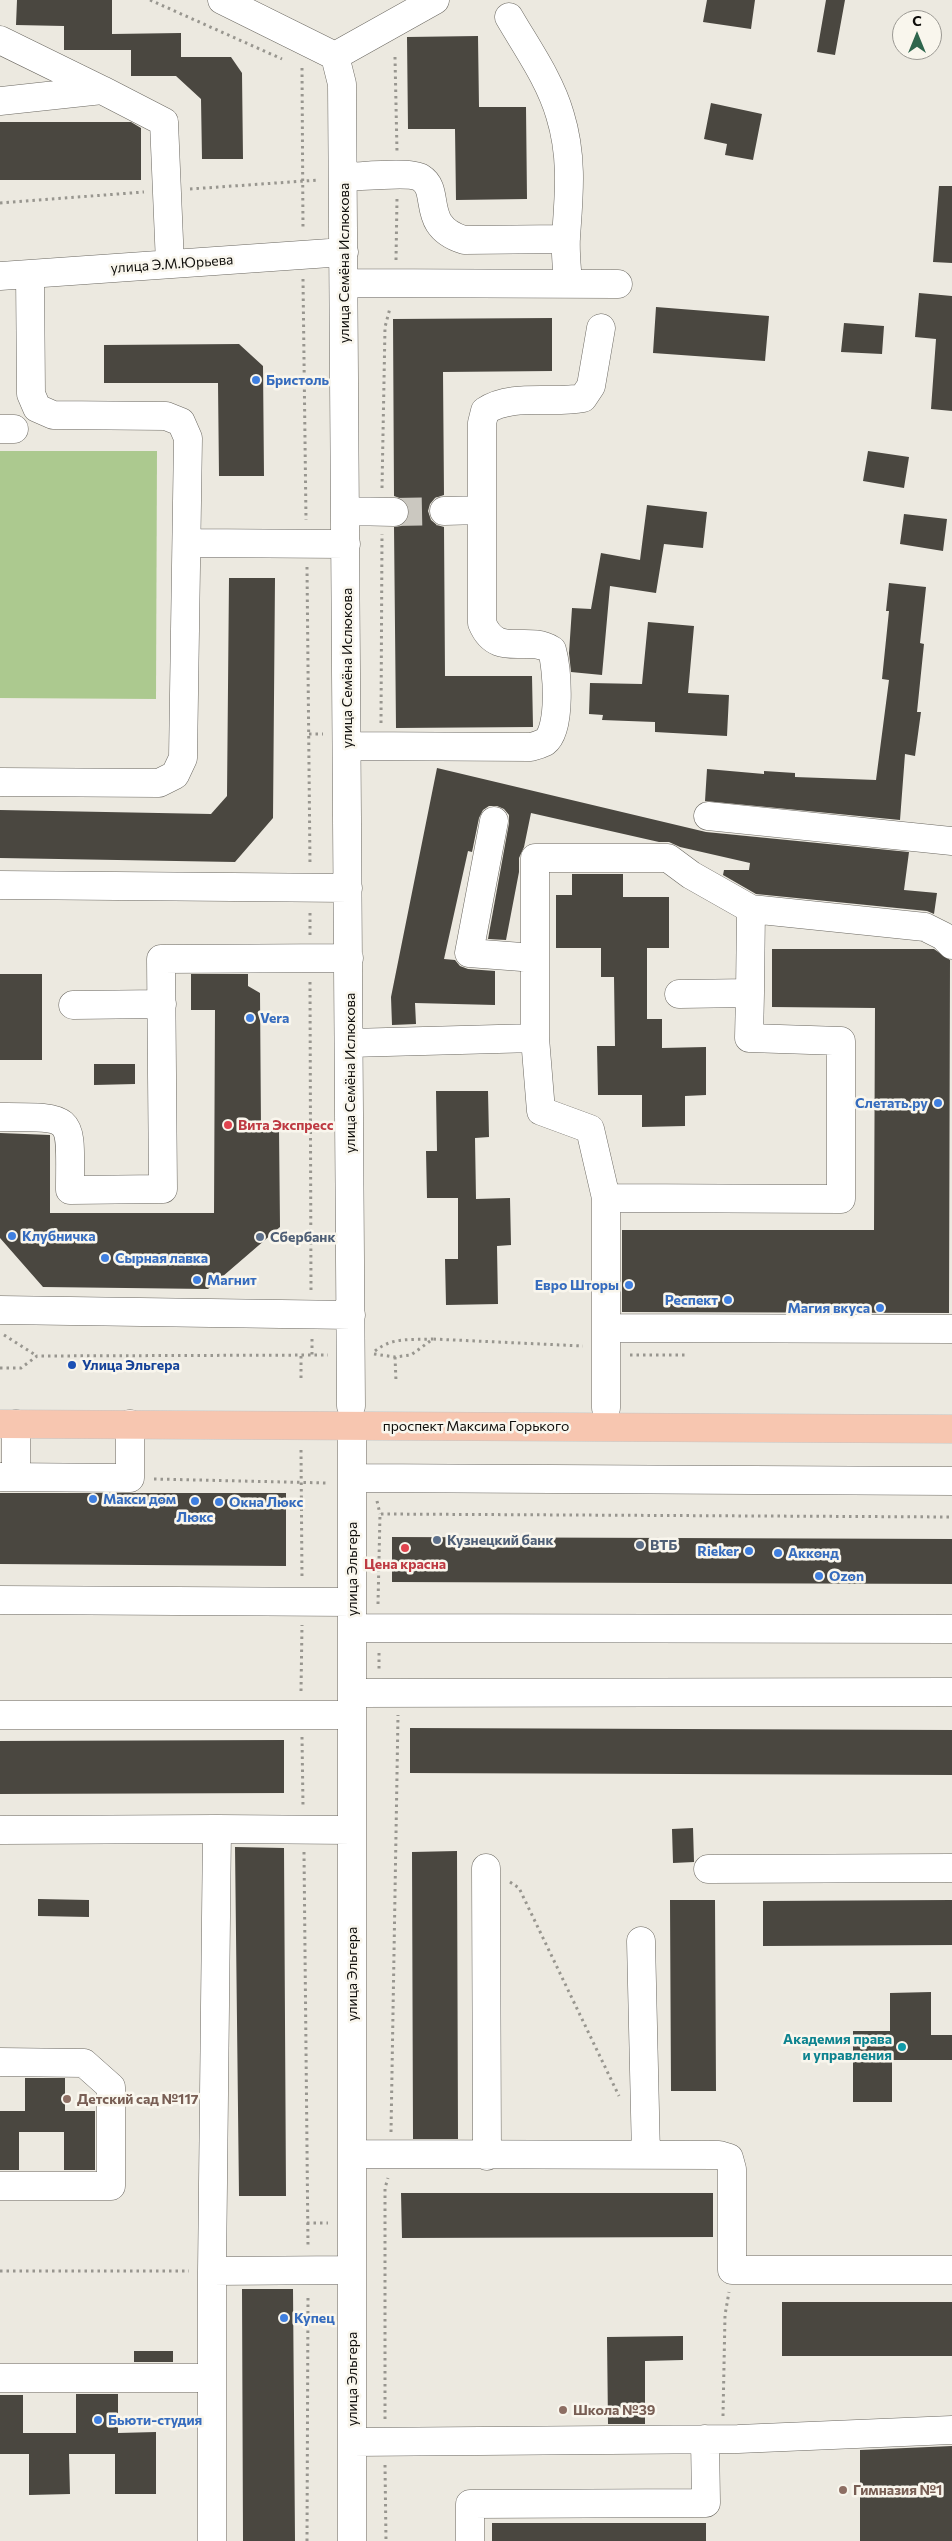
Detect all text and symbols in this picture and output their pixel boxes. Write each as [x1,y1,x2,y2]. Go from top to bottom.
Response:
north arrow [892,10,942,60]
text: С [912,12,922,29]
street label: улица Семёна Ислюкова [336,183,352,343]
street label: улица Э.М.Юрьева [110,251,234,277]
place label: Бристоль [266,372,329,388]
marker: Бристоль [250,374,262,386]
street label: улица Семёна Ислюкова [339,588,355,748]
street label: улица Семёна Ислюкова [342,993,358,1153]
place label: Vera [260,1010,289,1026]
marker: Vera [244,1012,256,1024]
place label: Слетать.ру [855,1095,928,1111]
marker: Слетать.ру [932,1097,944,1109]
place label: Вита Экспресс [238,1117,334,1133]
marker: Вита Экспресс [222,1119,234,1131]
place label: Клубничка [22,1228,96,1244]
place label: Сбербанк [270,1229,335,1245]
marker: Клубничка [6,1230,18,1242]
marker: Сбербанк [254,1231,266,1243]
place label: Сырная лавка [115,1250,208,1266]
marker: Сырная лавка [99,1252,111,1264]
place label: Магнит [207,1272,257,1288]
marker: Магнит [191,1274,203,1286]
place label: Евро Шторы [535,1277,619,1293]
marker: Евро Шторы [623,1279,635,1291]
place label: Респект [665,1292,718,1308]
marker: Респект [722,1294,734,1306]
place label: Магия вкуса [787,1300,870,1316]
marker: Магия вкуса [874,1302,886,1314]
place label: Улица Эльгера [82,1357,180,1373]
marker: Улица Эльгера [66,1359,78,1371]
street label: проспект Максима Горького [383,1418,569,1434]
place label: Макси дом [103,1491,176,1507]
marker: Макси дом [87,1493,99,1505]
place label: Окна Люкс [229,1494,303,1510]
marker: Люкс [189,1495,201,1507]
marker: Окна Люкс [213,1496,225,1508]
place label: Люкс [177,1509,213,1525]
street label: улица Эльгера [344,1522,360,1616]
place label: Кузнецкий банк [447,1532,553,1548]
marker: Кузнецкий банк [431,1534,443,1546]
place label: ВТБ [650,1537,677,1553]
marker: ВТБ [634,1539,646,1551]
marker: Цена красна [399,1542,411,1554]
place label: Rieker [697,1543,739,1559]
marker: Rieker [743,1545,755,1557]
place label: Акконд [788,1545,839,1561]
marker: Акконд [772,1547,784,1559]
place label: Цена красна [364,1556,446,1572]
place label: Ozon [829,1568,864,1584]
marker: Ozon [813,1570,825,1582]
street label: улица Эльгера [344,1927,360,2021]
place label: Академия права и управления [783,2031,892,2064]
marker: Академия права и управления [896,2041,908,2053]
place label: Детский сад №117 [77,2091,198,2107]
marker: Детский сад №117 [61,2093,73,2105]
place label: Купец [294,2310,335,2326]
marker: Купец [278,2312,290,2324]
street label: улица Эльгера [344,2332,360,2426]
place label: Школа №39 [573,2402,655,2418]
marker: Школа №39 [557,2404,569,2416]
place label: Бьюти-студия [108,2412,202,2428]
marker: Бьюти-студия [92,2414,104,2426]
place label: Гимназия №1 [853,2482,942,2498]
marker: Гимназия №1 [837,2484,849,2496]

